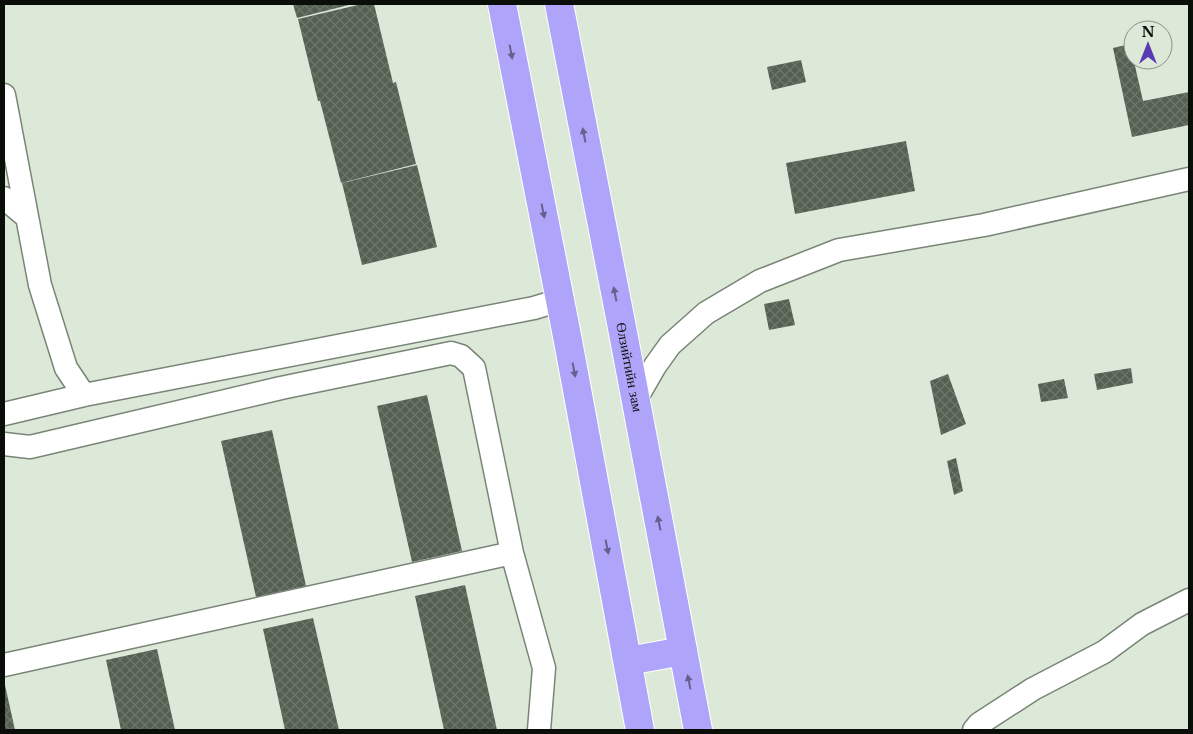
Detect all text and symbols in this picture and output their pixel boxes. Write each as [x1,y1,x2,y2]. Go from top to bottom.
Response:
north arrow [1123,20,1173,70]
text: N [1141,23,1155,41]
one-way arrow [508,44,516,60]
one-way arrow [580,126,588,142]
one-way arrow [539,203,547,219]
one-way arrow [611,286,619,302]
street label: Өлзийтийн зам [612,321,647,414]
one-way arrow [570,363,578,379]
one-way arrow [654,514,662,530]
one-way arrow [603,540,611,555]
one-way arrow [684,674,692,690]

